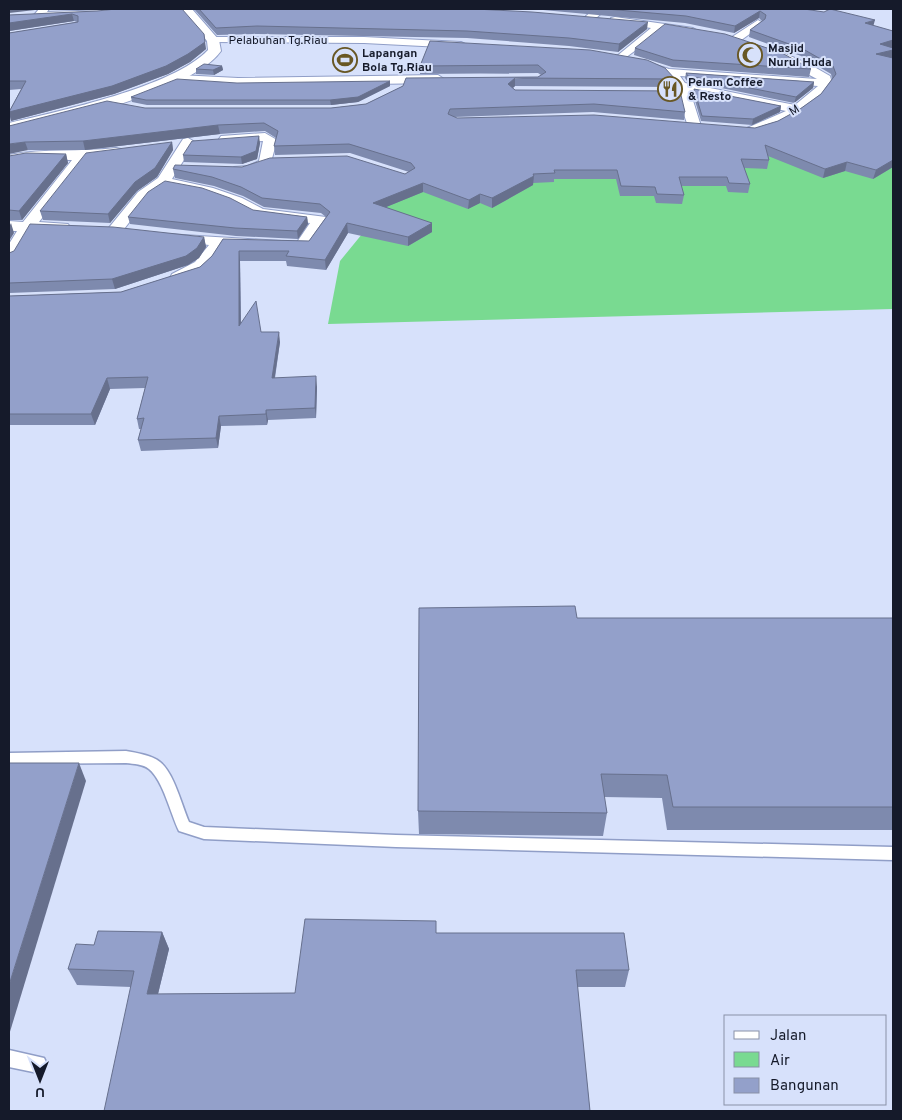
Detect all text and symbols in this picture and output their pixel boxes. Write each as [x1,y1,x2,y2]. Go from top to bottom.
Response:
street label: Pelabuhan Tg.Riau [229,33,327,49]
place label: Masjid Nurul Huda [768,41,832,71]
mosque icon: Masjid Nurul Huda [737,42,763,68]
place label: Lapangan Bola Tg.Riau [362,46,432,76]
sports icon: Lapangan Bola Tg.Riau [332,47,358,73]
place label: Pelam Coffee & Resto [688,75,763,105]
restaurant icon: Pelam Coffee & Resto [657,76,683,102]
street label: M [786,101,803,120]
legend [724,1015,887,1105]
text: Jalan [770,1027,807,1046]
text: Air [770,1052,790,1071]
north arrow [15,1055,65,1105]
text: Bangunan [770,1077,839,1096]
text: U [35,1083,45,1100]

